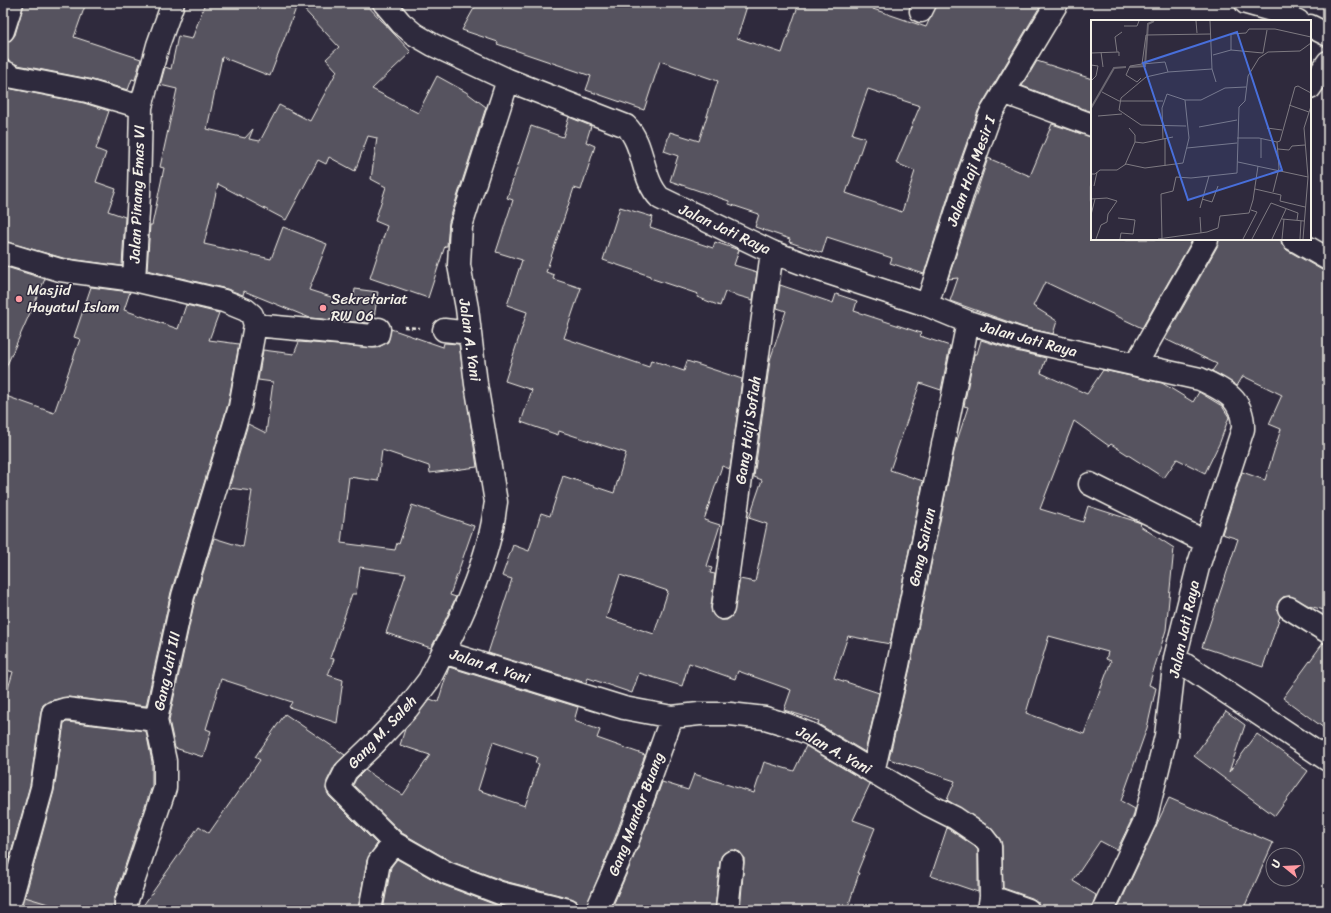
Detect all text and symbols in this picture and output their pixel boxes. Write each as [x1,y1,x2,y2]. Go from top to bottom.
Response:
inset map [1091,20,1311,240]
street label: Jalan Haji Mesir I [939,111,1003,231]
street label: Jalan Pinang Emas VI [122,124,152,265]
street label: Jalan Jati Raya [674,196,776,262]
place label: Masjid Hayatul Islam [27,277,119,320]
place label: Sekretariat RW 06 [331,286,408,329]
marker: Masjid Hayatul Islam [14,294,24,304]
street label: Jalan A. Yani [451,296,489,384]
marker: Sekretariat RW 06 [318,303,328,313]
street label: Jalan Jati Raya [977,313,1081,364]
street label: Gang Haji Sofiah [728,374,768,486]
street label: Gang Sairun [901,505,943,589]
street label: Jalan Jati Raya [1161,578,1207,681]
street label: Gang Jati III [146,629,188,713]
street label: Jalan A. Yani [446,640,534,691]
street label: Gang M. Saleh [341,689,423,775]
street label: Jalan A. Yani [790,718,877,782]
street label: Gang Mandor Buang [600,748,672,880]
north arrow [1265,847,1305,887]
text: U [1266,857,1286,870]

